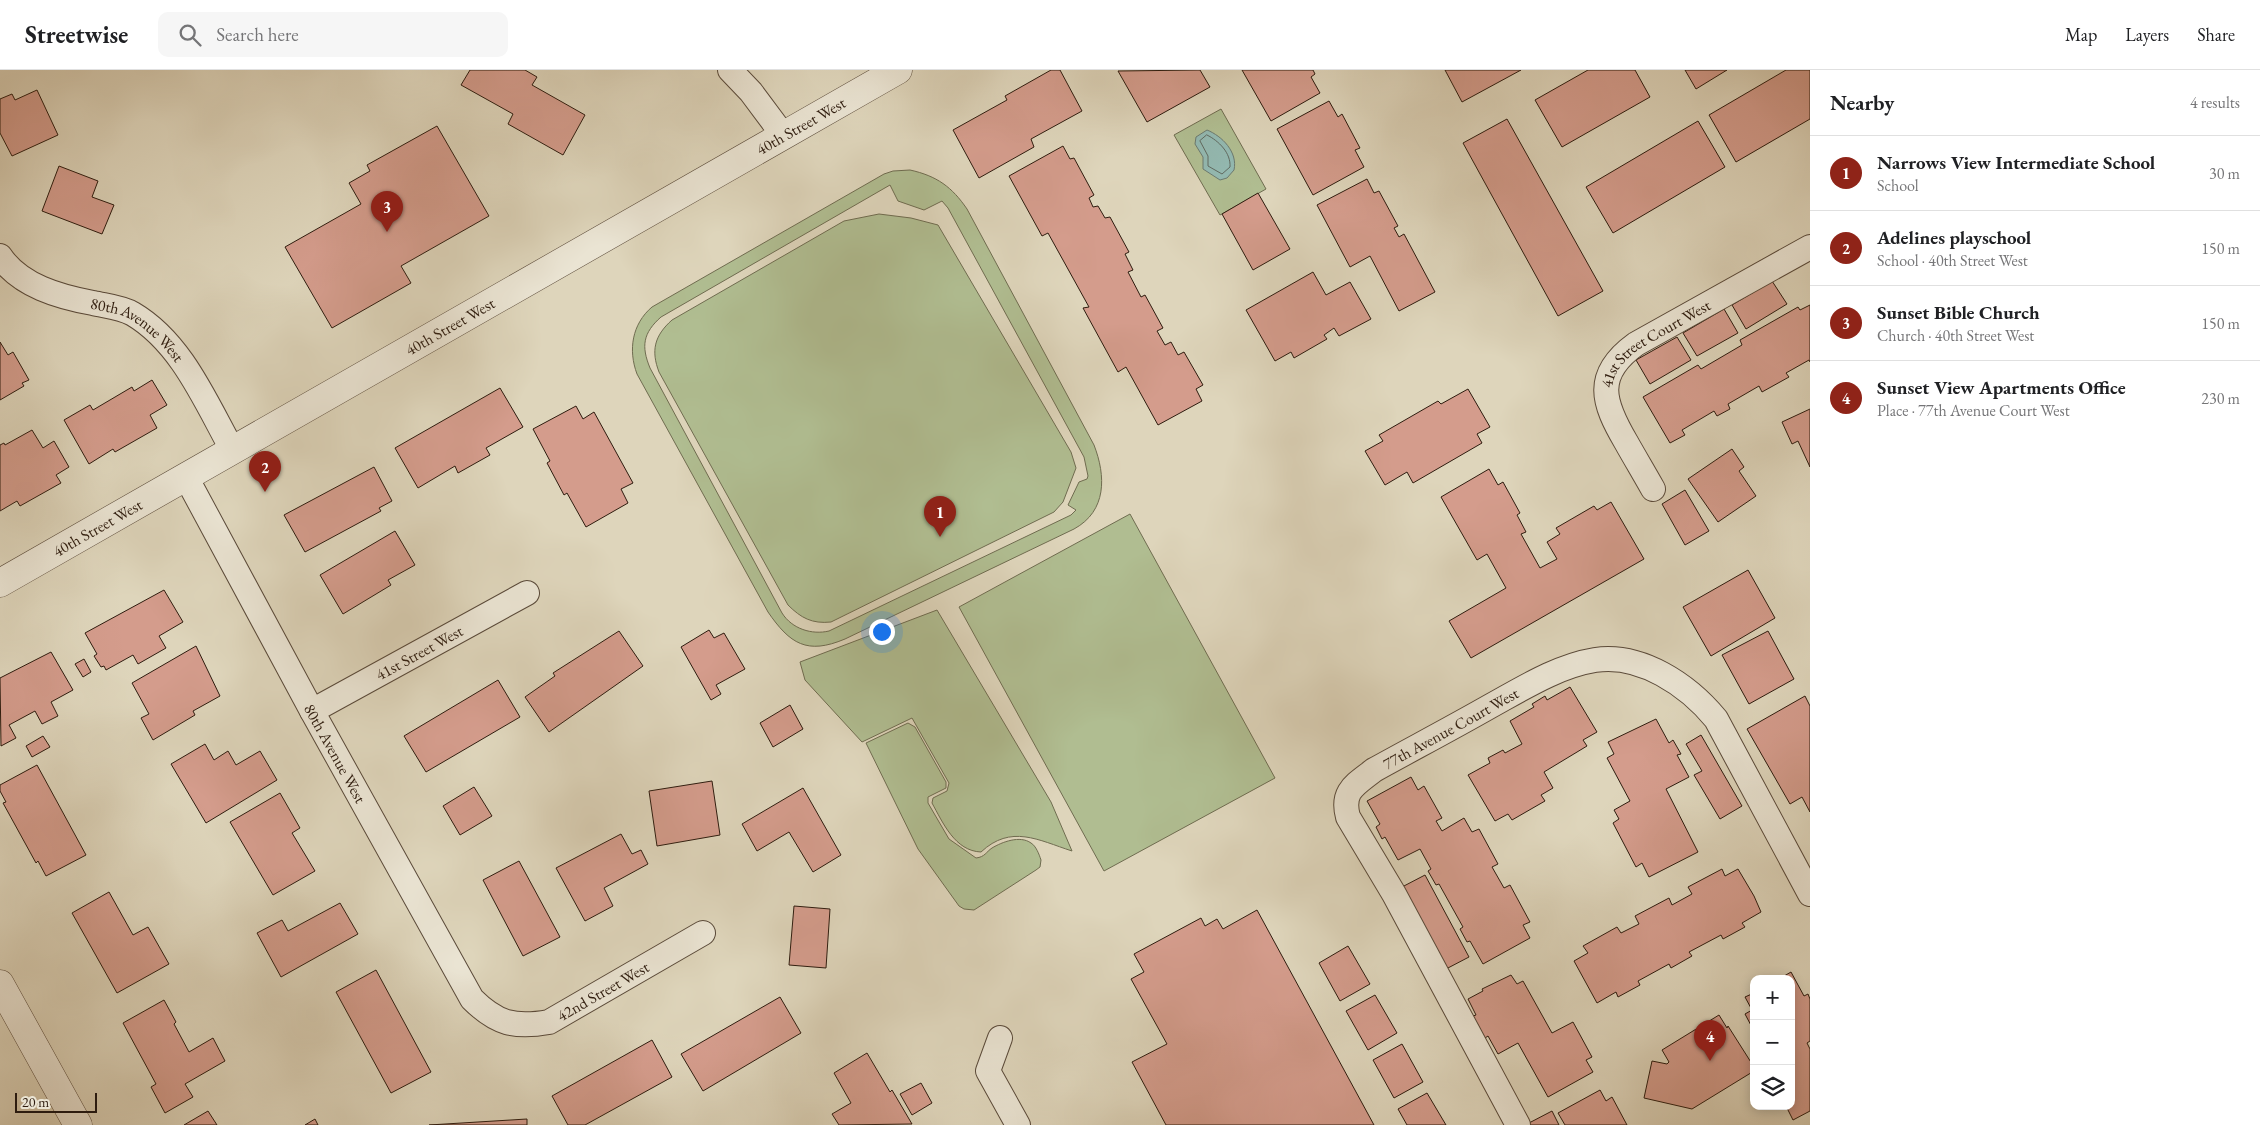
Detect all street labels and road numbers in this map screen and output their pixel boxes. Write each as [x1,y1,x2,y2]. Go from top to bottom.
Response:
street label: 40th Street West [752,92,849,160]
street label: 80th Avenue West [88,293,189,366]
street label: 40th Street West [401,293,499,360]
street label: 41st Street Court West [1596,295,1714,389]
street label: 40th Street West [49,494,146,562]
street label: 41st Street West [372,620,467,685]
street label: 77th Avenue Court West [1379,683,1522,774]
street label: 80th Avenue West [299,700,371,807]
street label: 42nd Street West [553,957,653,1026]

